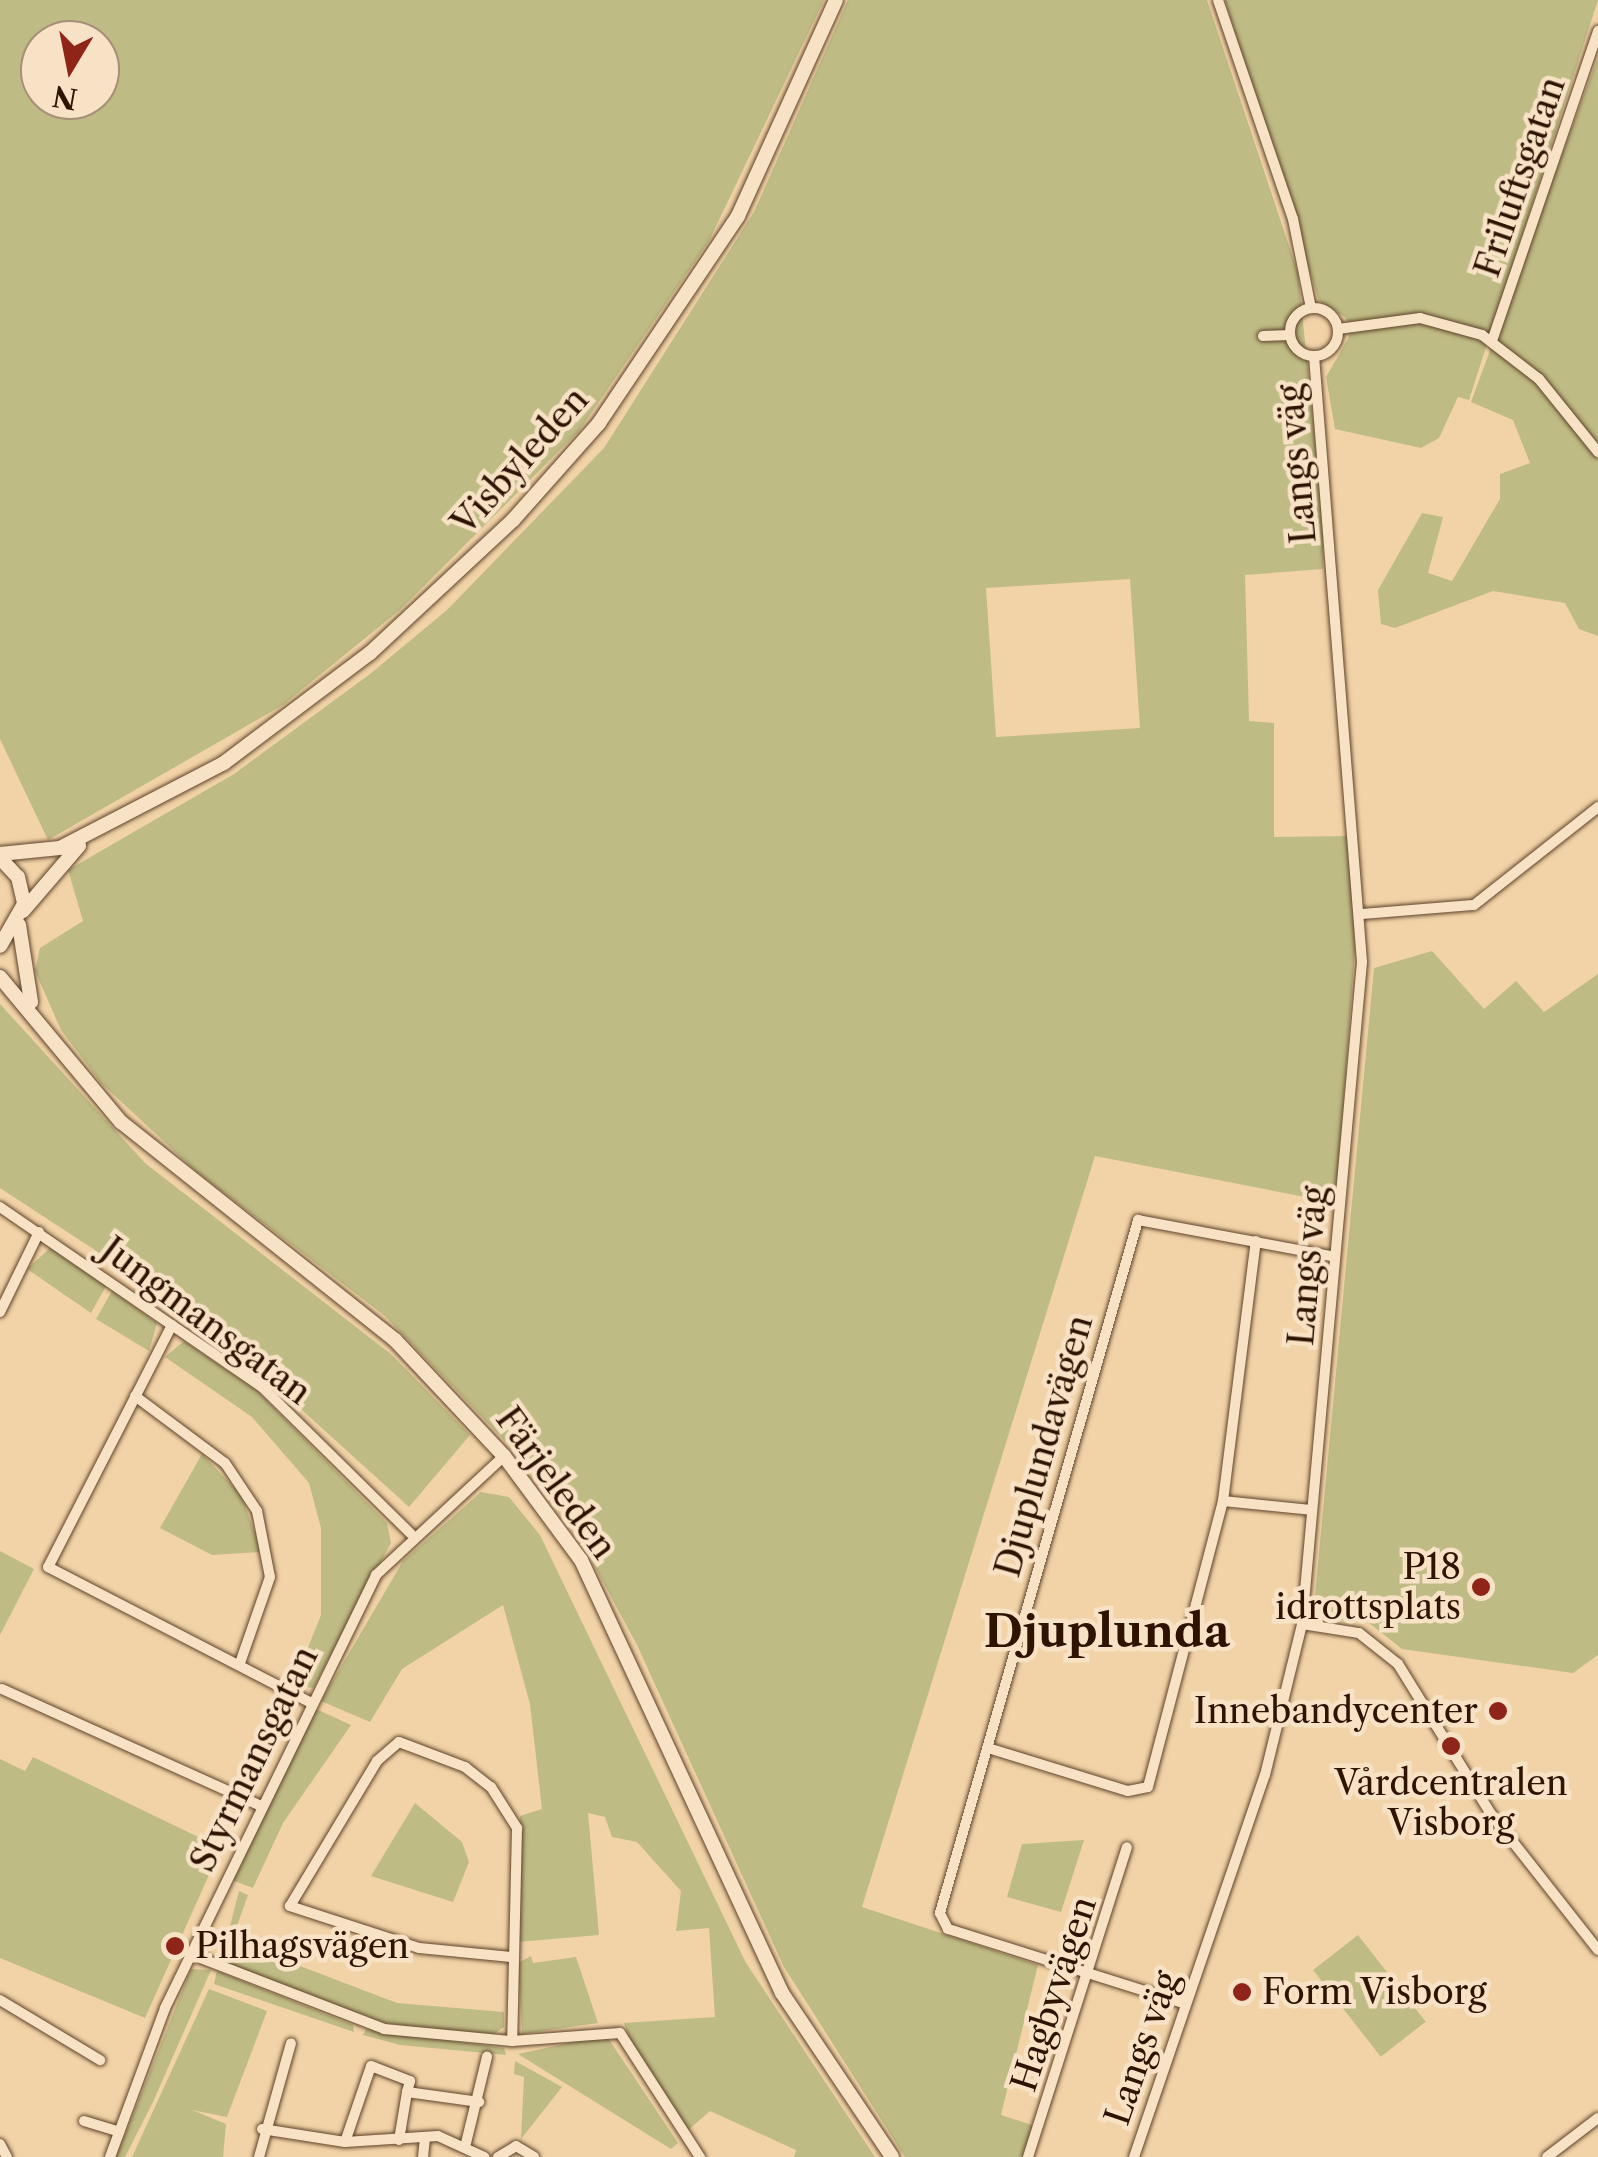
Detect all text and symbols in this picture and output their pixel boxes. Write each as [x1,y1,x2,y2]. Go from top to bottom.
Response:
north arrow [20,20,120,120]
street label: Friluftsgatan [1466,71,1574,283]
text: N [50,79,80,116]
street label: Visbyleden [443,379,597,543]
street label: Langs väg [1269,382,1325,546]
street label: Langs väg [1280,1184,1336,1348]
street label: Jungmansgatan [93,1228,319,1414]
street label: Djuplundavägen [987,1310,1101,1582]
street label: Färjeleden [487,1399,625,1567]
place label: P18 idrottsplats [1275,1546,1461,1628]
marker: P18 idrottsplats [1470,1576,1492,1598]
district label: Djuplunda [984,1605,1230,1659]
street label: Styrmansgatan [181,1640,327,1878]
place label: Innebandycenter [1194,1690,1478,1732]
marker: Innebandycenter [1487,1700,1509,1722]
marker: Vårdcentralen Visborg [1440,1735,1462,1757]
place label: Vårdcentralen Visborg [1334,1762,1568,1844]
street label: Hagbyvägen [1003,1891,1105,2097]
place label: Pilhagsvägen [195,1925,409,1967]
marker: Pilhagsvägen [164,1935,186,1957]
street label: Langs väg [1096,1965,1188,2131]
place label: Form Visborg [1262,1971,1488,2013]
marker: Form Visborg [1231,1981,1253,2003]

